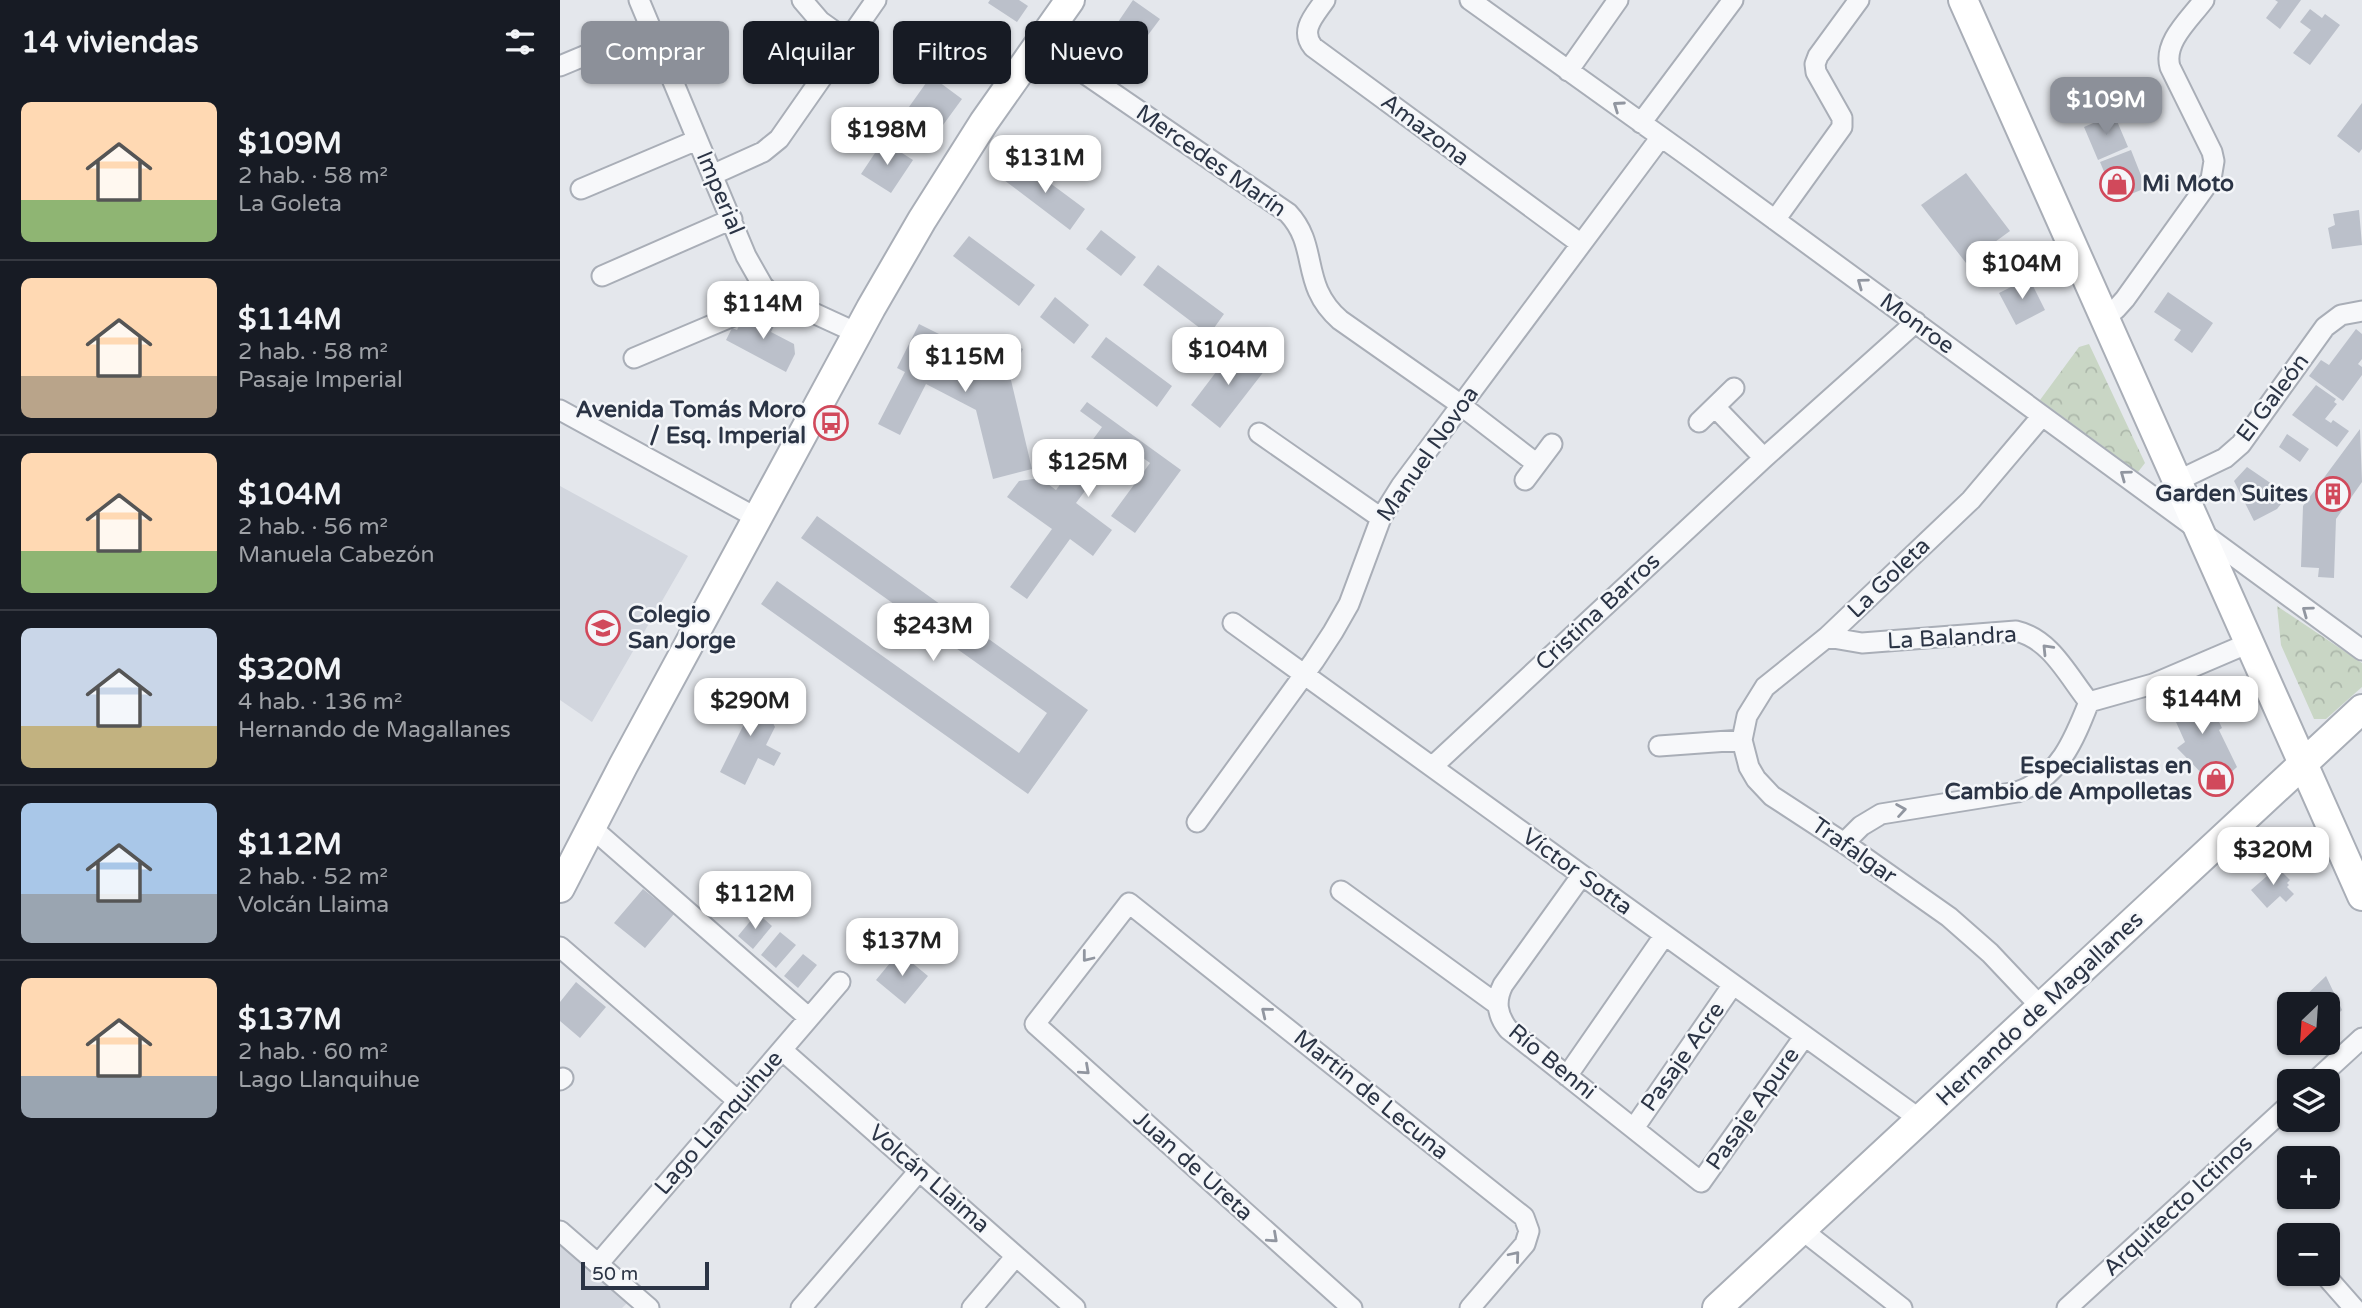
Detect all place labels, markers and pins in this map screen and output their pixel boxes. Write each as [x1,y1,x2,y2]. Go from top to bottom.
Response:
pin: $109M [2057,78,2155,137]
pin: $198M [838,108,936,167]
pin: $131M [996,136,1094,195]
shop icon: Mi Moto [2098,165,2136,203]
place label: Mi Moto [2142,170,2234,198]
pin: $104M [1973,242,2071,301]
pin: $114M [714,282,812,341]
pin: $104M [1179,328,1277,387]
pin: $115M [916,334,1014,394]
place label: Avenida Tomás Moro / Esq. Imperial [576,396,806,450]
bus stop icon: Avenida Tomás Moro / Esq. Imperial [812,404,850,442]
pin: $125M [1039,440,1137,499]
building icon: Garden Suites [2314,475,2352,513]
place label: Garden Suites [2155,480,2308,508]
place label: Colegio San Jorge [628,601,736,655]
pin: $243M [884,604,982,663]
school or university icon: Colegio San Jorge [584,609,622,647]
pin: $144M [2153,676,2251,736]
pin: $290M [701,678,799,738]
place label: Especialistas en Cambio de Ampolletas [1944,752,2192,806]
shop icon: Especialistas en Cambio de Ampolletas [2197,760,2235,798]
pin: $320M [2224,828,2322,887]
pin: $112M [706,872,804,931]
pin: $137M [853,918,951,978]

